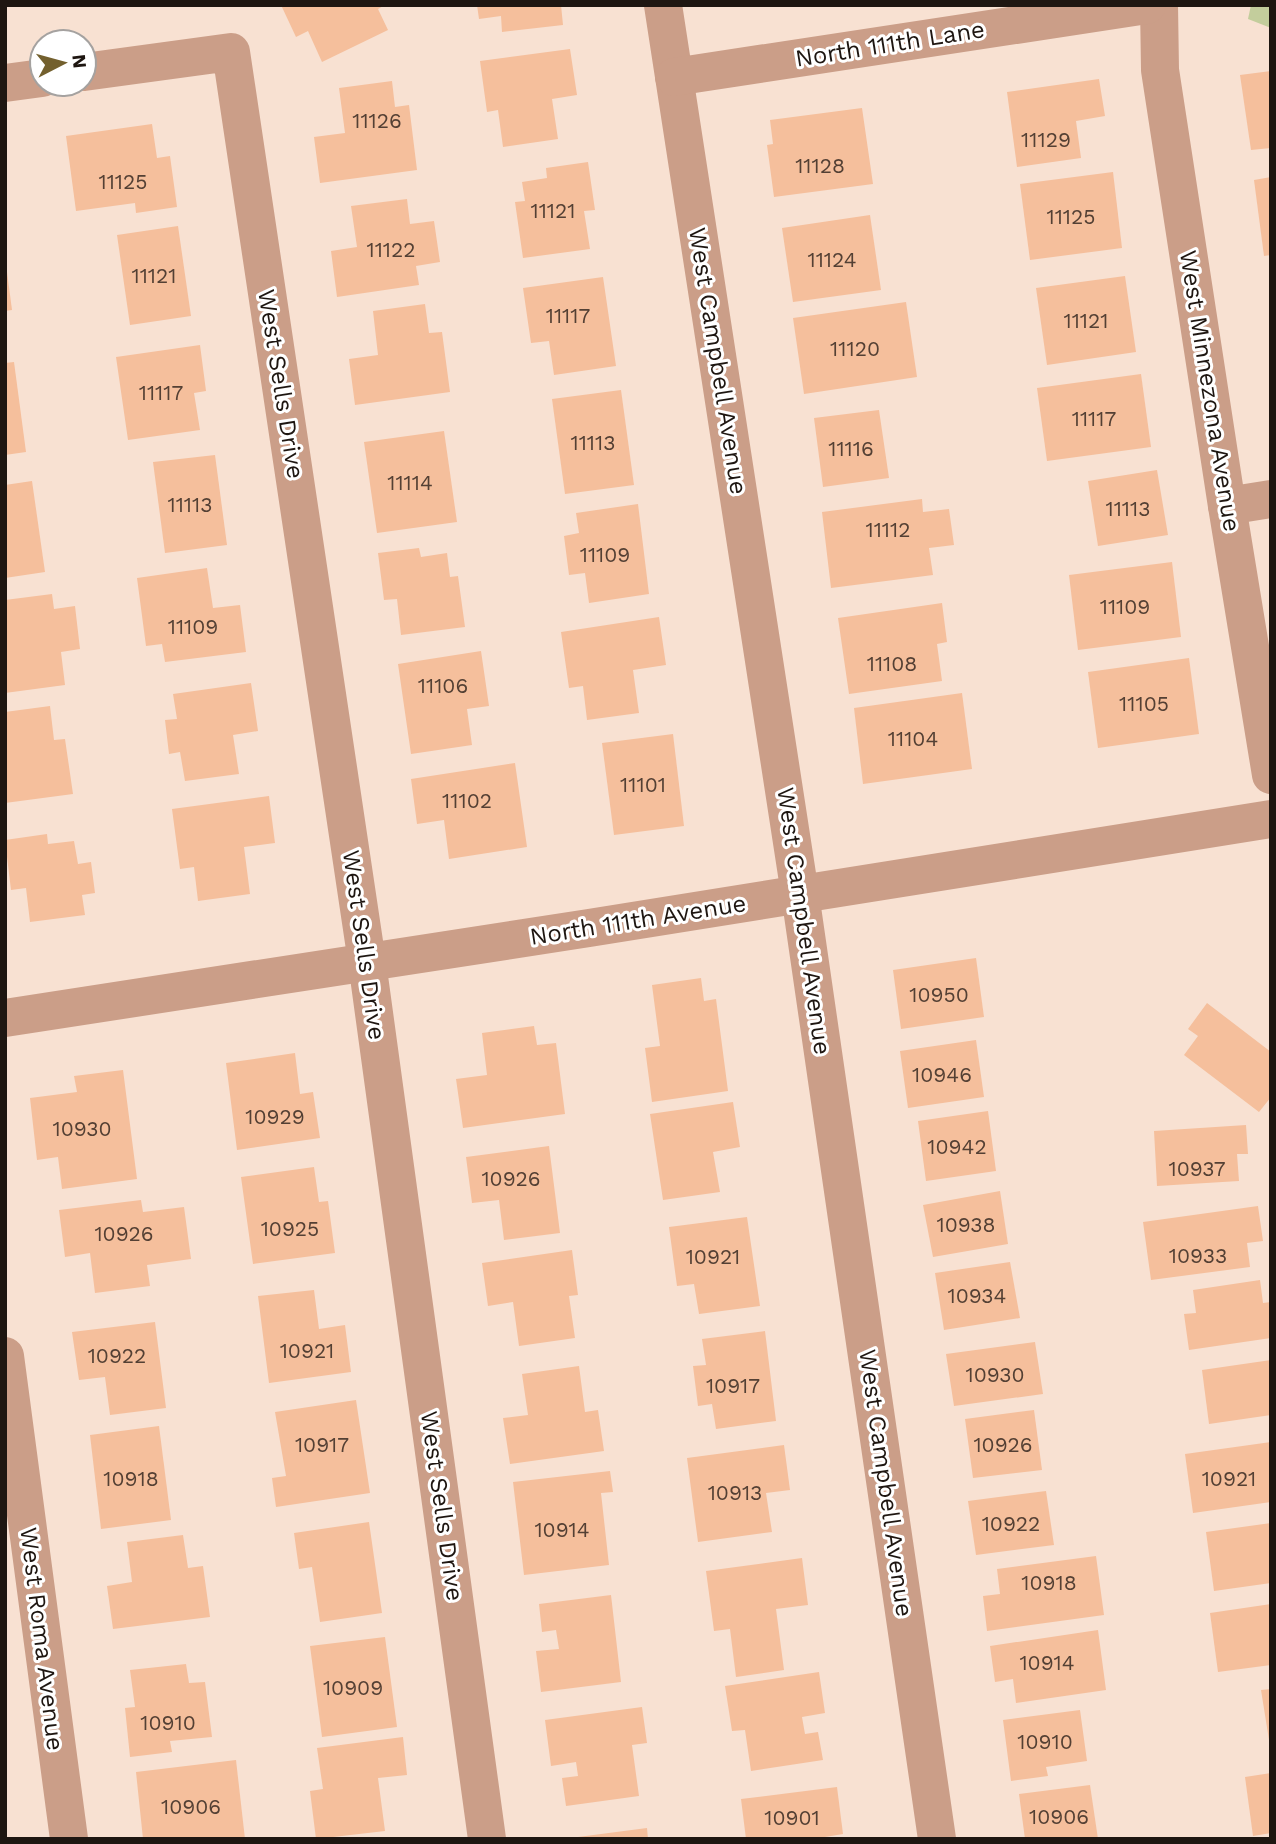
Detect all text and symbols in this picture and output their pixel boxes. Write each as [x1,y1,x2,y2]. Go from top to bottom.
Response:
street label: North 111th Lane [793,15,987,73]
north arrow [28,28,98,98]
text: N [67,53,92,69]
house number: 11126 [352,108,402,133]
house number: 11129 [1021,127,1071,152]
house number: 11128 [795,153,845,178]
house number: 11125 [98,169,148,194]
house number: 11121 [530,198,576,223]
house number: 11125 [1046,204,1096,229]
street label: West Campbell Avenue [683,226,753,496]
house number: 11122 [366,237,416,262]
house number: 11124 [807,247,857,272]
street label: West Minnezona Avenue [1174,248,1246,534]
house number: 11121 [131,263,177,288]
street label: West Sells Drive [252,287,310,481]
house number: 11117 [546,303,590,328]
house number: 11121 [1063,308,1109,333]
house number: 11120 [830,336,880,361]
house number: 11117 [139,380,183,405]
house number: 11117 [1072,406,1116,431]
house number: 11113 [570,430,616,455]
house number: 11116 [828,436,874,461]
house number: 11114 [387,470,433,495]
house number: 11113 [167,492,213,517]
house number: 11113 [1105,496,1151,521]
house number: 11112 [865,517,911,542]
house number: 11109 [580,542,630,567]
house number: 11109 [1100,594,1150,619]
house number: 11109 [168,614,218,639]
house number: 11108 [867,651,917,676]
house number: 11106 [418,673,468,698]
house number: 11105 [1119,691,1169,716]
house number: 11104 [888,726,938,751]
house number: 11101 [620,772,666,797]
street label: West Campbell Avenue [771,785,837,1057]
house number: 11102 [442,788,492,813]
street label: West Sells Drive [337,848,391,1042]
street label: North 111th Avenue [528,889,748,951]
house number: 10950 [909,982,969,1007]
house number: 10946 [912,1062,972,1087]
house number: 10929 [245,1104,305,1129]
house number: 10930 [52,1116,112,1141]
house number: 10942 [927,1134,987,1159]
house number: 10937 [1169,1156,1226,1181]
house number: 10926 [481,1166,541,1191]
house number: 10938 [937,1212,995,1237]
house number: 10925 [261,1216,319,1241]
house number: 10926 [94,1221,154,1246]
house number: 10933 [1169,1243,1227,1268]
house number: 10921 [686,1244,740,1269]
house number: 10934 [948,1283,1006,1308]
house number: 10921 [280,1338,334,1363]
house number: 10922 [88,1343,146,1368]
street label: West Campbell Avenue [853,1347,919,1619]
house number: 10930 [965,1362,1025,1387]
house number: 10917 [706,1373,760,1398]
street label: West Sells Drive [415,1409,469,1603]
house number: 10917 [295,1432,349,1457]
house number: 10926 [973,1432,1033,1457]
house number: 10918 [103,1466,159,1491]
house number: 10921 [1202,1466,1256,1491]
house number: 10913 [708,1480,762,1505]
house number: 10922 [982,1511,1040,1536]
house number: 10914 [534,1517,590,1542]
street label: West Roma Avenue [14,1526,70,1752]
house number: 10918 [1021,1570,1077,1595]
house number: 10914 [1019,1650,1075,1675]
house number: 10909 [323,1675,383,1700]
house number: 10910 [140,1710,196,1735]
house number: 10910 [1017,1729,1073,1754]
house number: 10906 [161,1794,221,1819]
house number: 10906 [1029,1804,1089,1829]
house number: 10901 [764,1805,820,1830]

